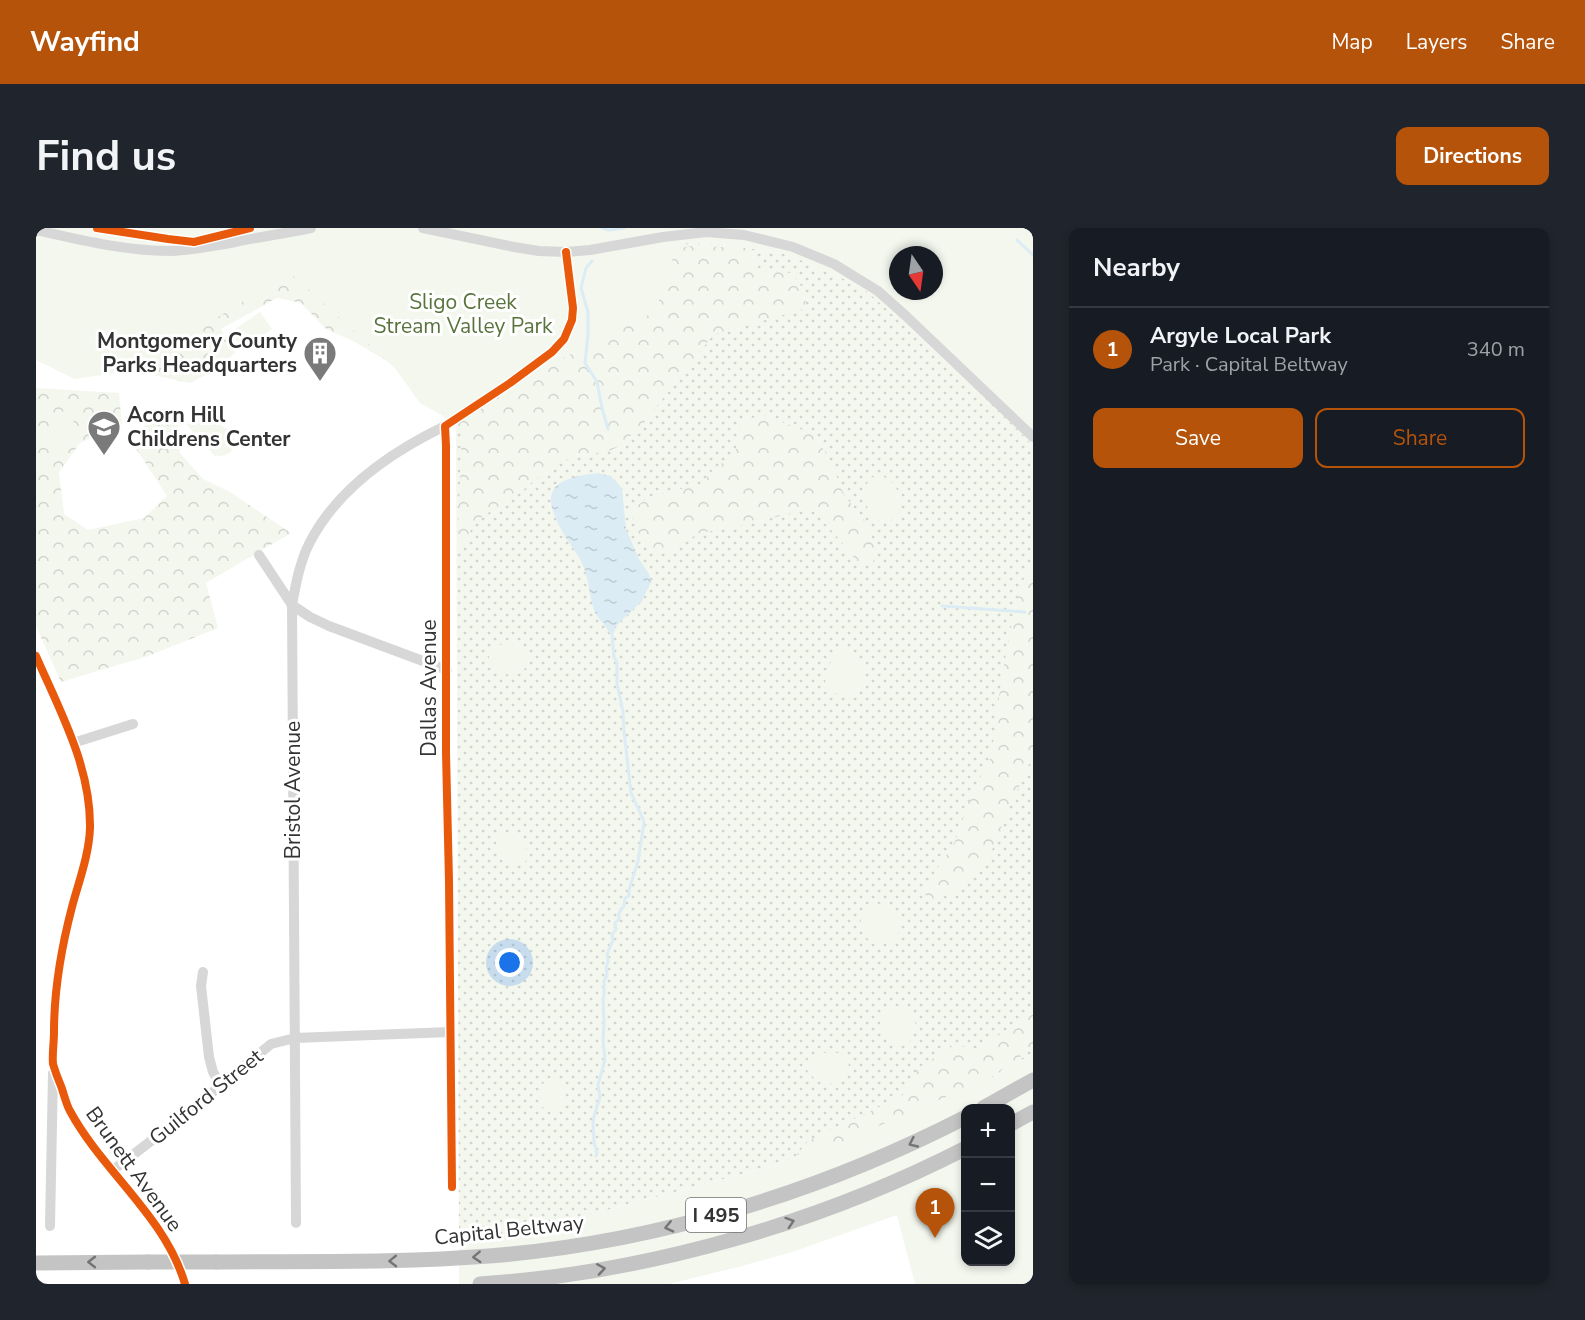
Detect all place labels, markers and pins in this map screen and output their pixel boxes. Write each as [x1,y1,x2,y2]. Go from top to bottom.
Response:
place label: Montgomery County Parks Headquarters [97,327,298,379]
building icon: Montgomery County Parks Headquarters [302,335,338,382]
place label: Acorn Hill Childrens Center [127,401,291,453]
school or university icon: Acorn Hill Childrens Center [86,409,122,456]
pin: 1 [916,1188,954,1238]

